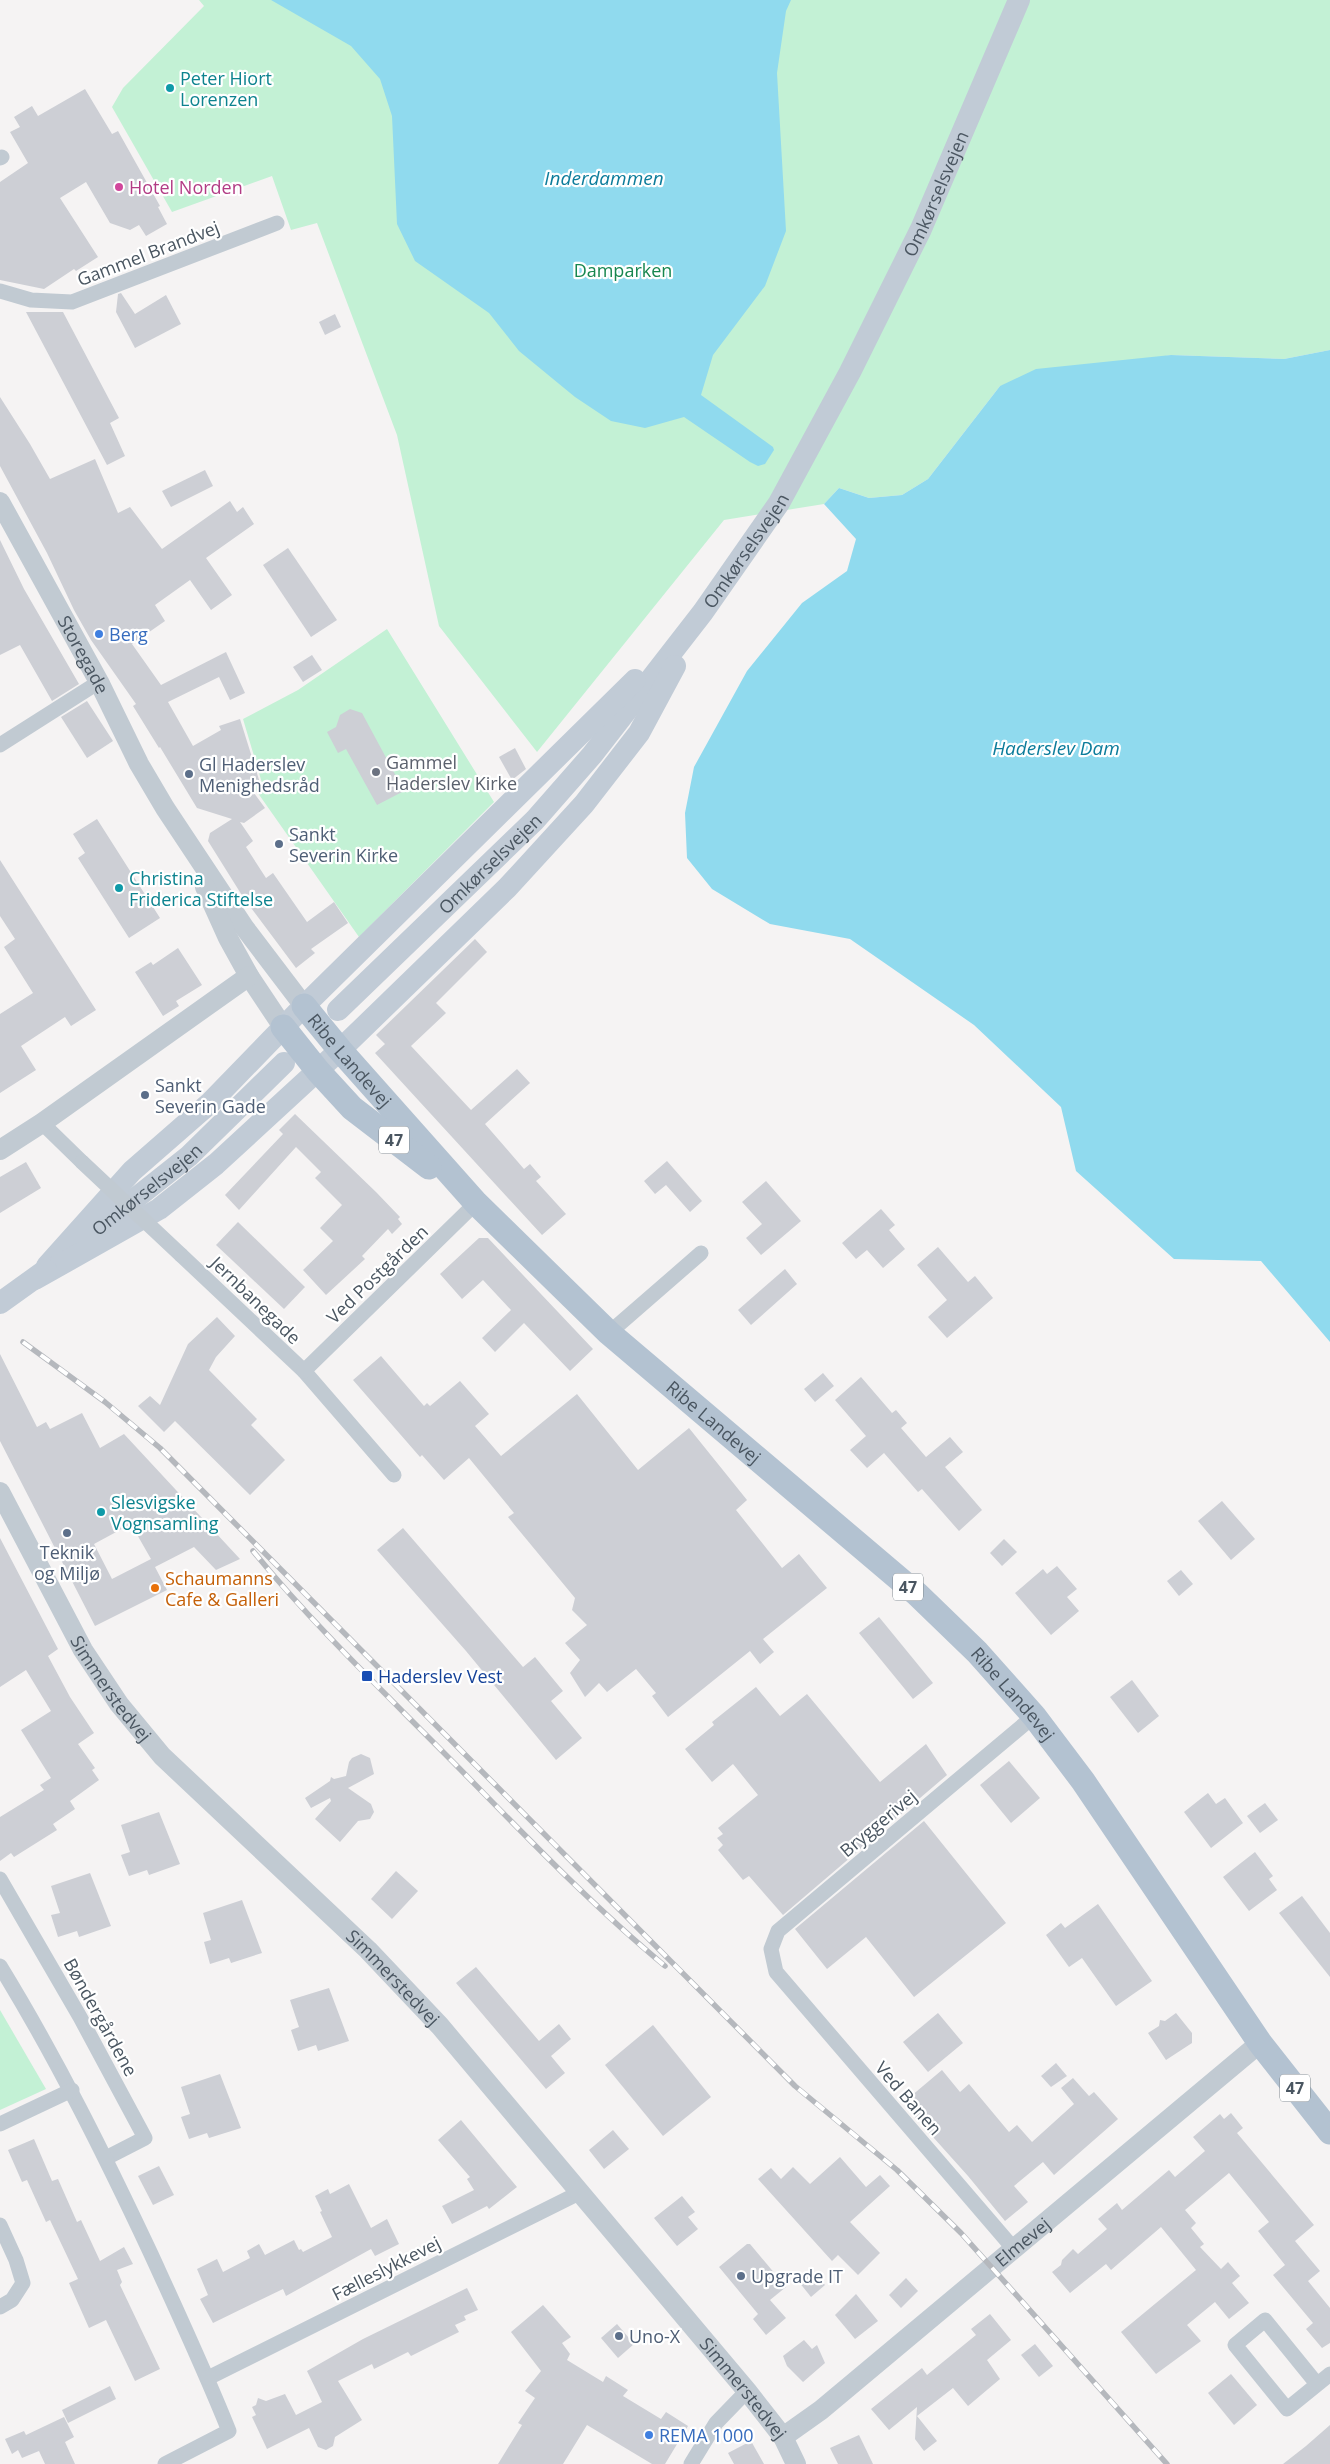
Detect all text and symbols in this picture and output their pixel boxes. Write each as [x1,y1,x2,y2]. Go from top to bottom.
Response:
place label: Peter Hiort Lorenzen [180,66,272,111]
marker: Peter Hiort Lorenzen [164,82,176,94]
street label: Omkørselsvejen [897,127,974,260]
water label: Inderdammen [544,165,664,191]
place label: Hotel Norden [129,175,243,199]
marker: Hotel Norden [113,181,125,193]
street label: Gammel Brandvej [73,215,223,291]
park label: Damparken [574,258,672,282]
street label: Omkørselsvejen [697,489,794,613]
street label: Storegade [53,611,115,697]
place label: Berg [109,622,148,646]
marker: Berg [93,628,105,640]
water label: Haderslev Dam [992,735,1120,761]
place label: Gammel Haderslev Kirke [386,750,517,795]
place label: Gl Haderslev Menighedsråd [199,752,320,797]
marker: Gammel Haderslev Kirke [370,766,382,778]
marker: Gl Haderslev Menighedsråd [183,768,195,780]
street label: Omkørselsvejen [433,808,547,919]
place label: Sankt Severin Kirke [289,822,398,867]
marker: Sankt Severin Kirke [273,838,285,850]
place label: Christina Friderica Stiftelse [129,866,273,911]
marker: Christina Friderica Stiftelse [113,882,125,894]
street label: Ribe Landevej [303,1008,397,1112]
place label: Sankt Severin Gade [155,1073,266,1118]
marker: Sankt Severin Gade [139,1089,151,1101]
road number: 47 [379,1126,409,1154]
street label: Omkørselsvejen [86,1138,207,1241]
street label: Ved Postgården [321,1219,433,1329]
street label: Jernbanegade [204,1250,306,1349]
street label: Ribe Landevej [662,1375,766,1469]
place label: Slesvigske Vognsamling [111,1490,219,1535]
marker: Slesvigske Vognsamling [95,1506,107,1518]
marker: Teknik og Miljø [61,1527,73,1539]
place label: Teknik og Miljø [34,1540,100,1585]
place label: Schaumanns Cafe & Galleri [165,1566,279,1611]
road number: 47 [893,1574,923,1600]
marker: Schaumanns Cafe & Galleri [149,1582,161,1594]
street label: Simmerstedvej [65,1631,157,1746]
street label: Ribe Landevej [966,1642,1060,1746]
place label: Haderslev Vest [378,1664,502,1688]
marker: Haderslev Vest [360,1669,374,1683]
street label: Bryggerivej [835,1784,921,1862]
street label: Simmerstedvej [341,1924,445,2031]
street label: Bøndergårdene [59,1954,143,2080]
street label: Ved Banen [870,2056,948,2140]
road number: 47 [1280,2074,1310,2102]
street label: Elmevej [990,2212,1055,2272]
street label: Fælleslykkevej [328,2230,444,2306]
place label: Upgrade IT [751,2264,843,2288]
marker: Upgrade IT [735,2270,747,2282]
place label: Uno-X [629,2324,681,2348]
marker: Uno-X [613,2330,625,2342]
street label: Simmerstedvej [695,2332,792,2444]
place label: REMA 1000 [659,2423,754,2447]
marker: REMA 1000 [643,2429,655,2441]

